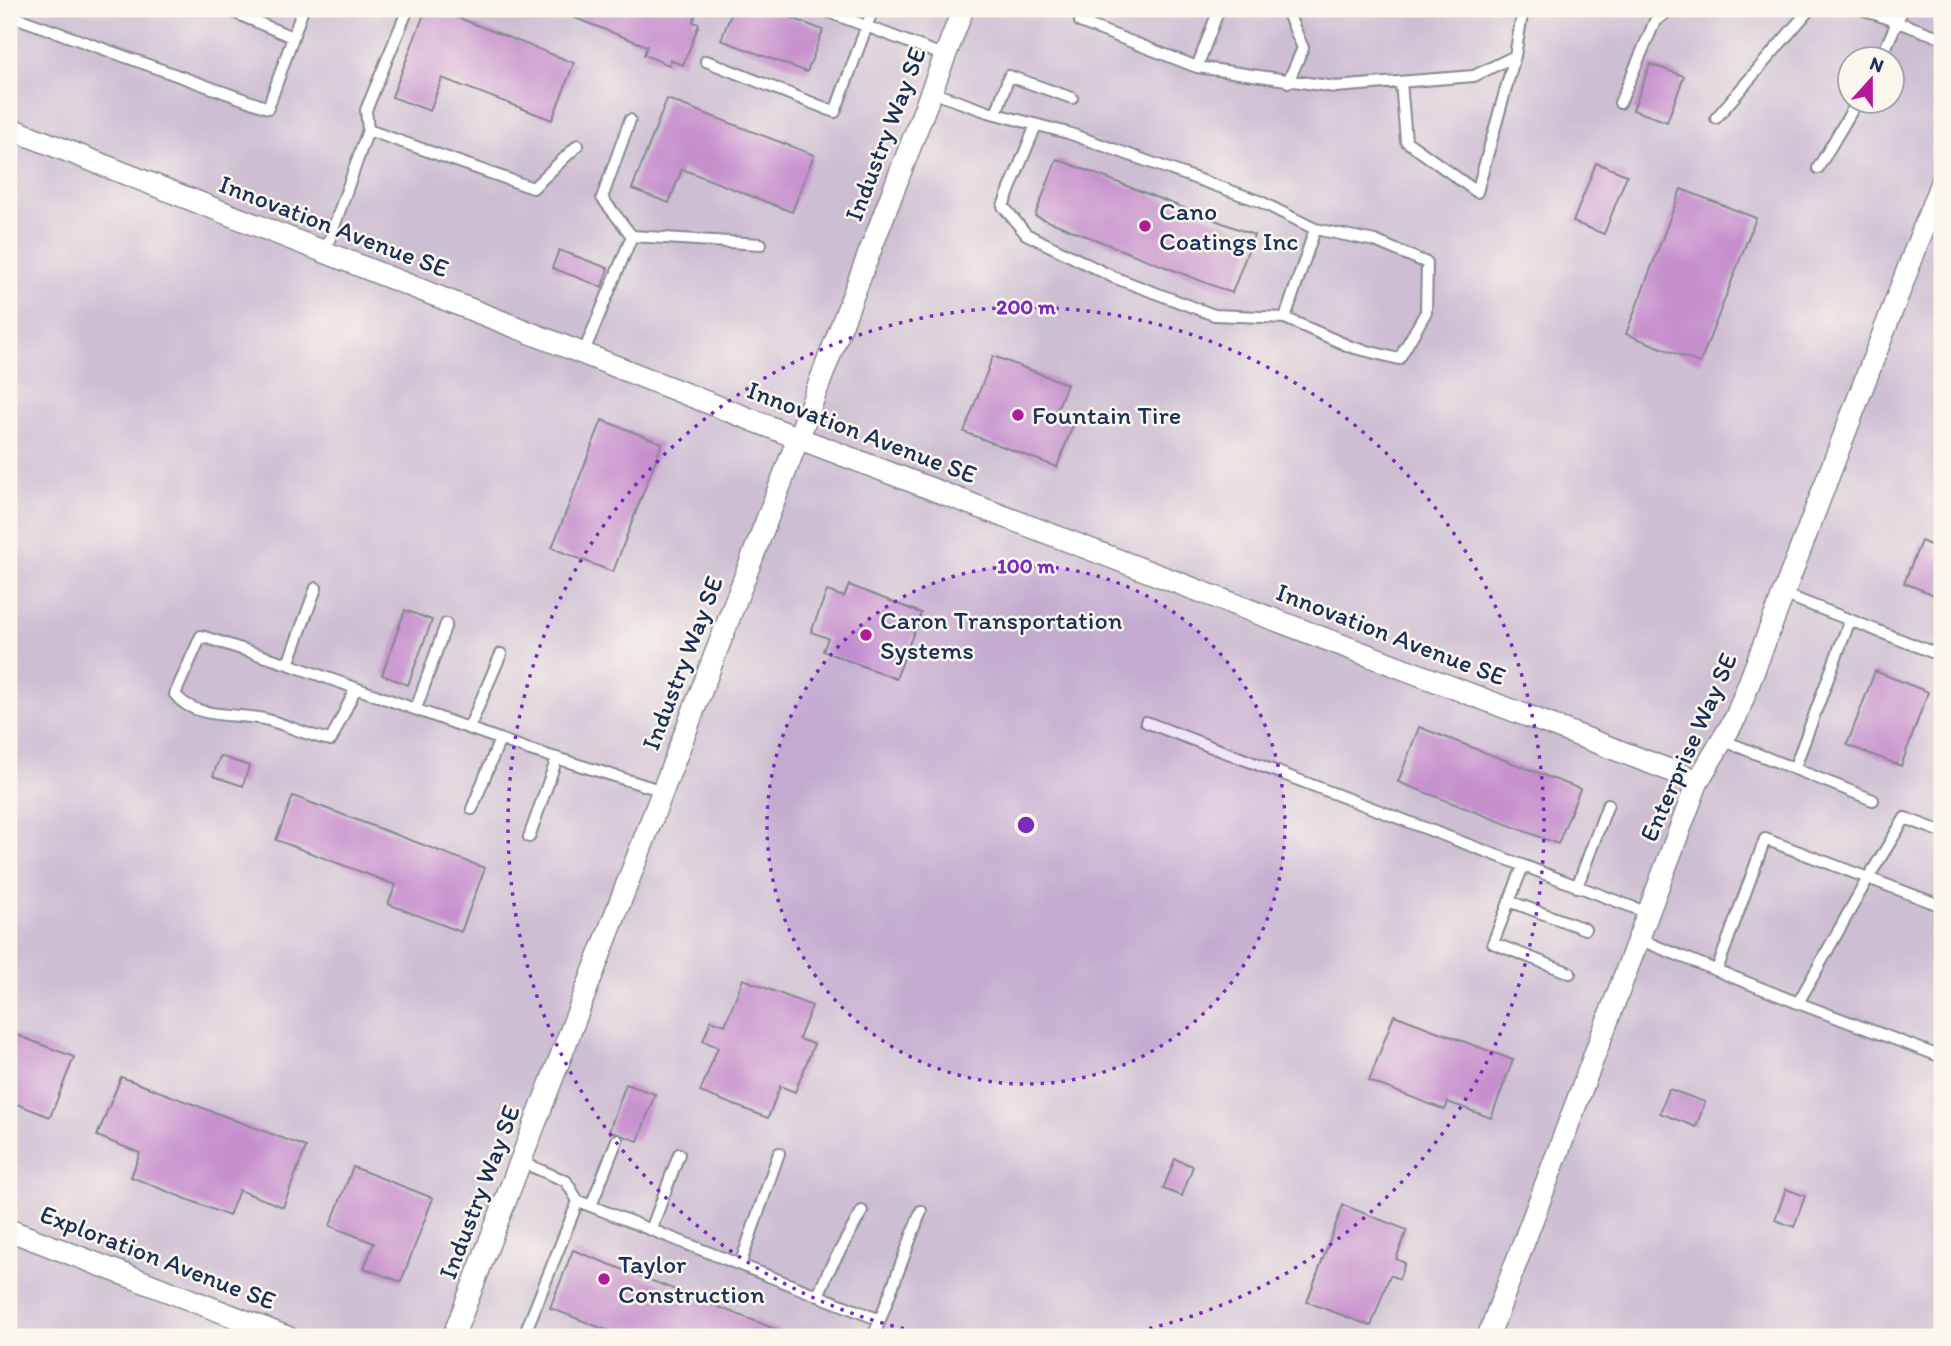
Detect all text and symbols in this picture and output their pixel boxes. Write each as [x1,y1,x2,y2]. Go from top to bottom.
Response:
street label: Industry Way SE [837,43,933,225]
north arrow [1836,46,1906,116]
text: N [1867,52,1887,78]
street label: Innovation Avenue SE [215,167,453,285]
place label: Cano Coatings Inc [1159,195,1299,257]
marker: Cano Coatings Inc [1137,218,1153,234]
text: 200 m [996,294,1056,319]
street label: Innovation Avenue SE [743,373,981,491]
place label: Fountain Tire [1032,399,1181,431]
marker: Fountain Tire [1010,407,1026,423]
text: 100 m [997,553,1055,578]
street label: Industry Way SE [634,572,730,754]
street label: Innovation Avenue SE [1272,575,1510,693]
place label: Caron Transportation Systems [880,604,1123,666]
marker: Caron Transportation Systems [858,627,874,643]
street label: Enterprise Way SE [1632,648,1744,846]
centre of rings [1014,813,1038,837]
street label: Industry Way SE [431,1101,527,1283]
street label: Exploration Avenue SE [36,1197,280,1317]
place label: Taylor Construction [618,1248,765,1310]
marker: Taylor Construction [596,1271,612,1287]

